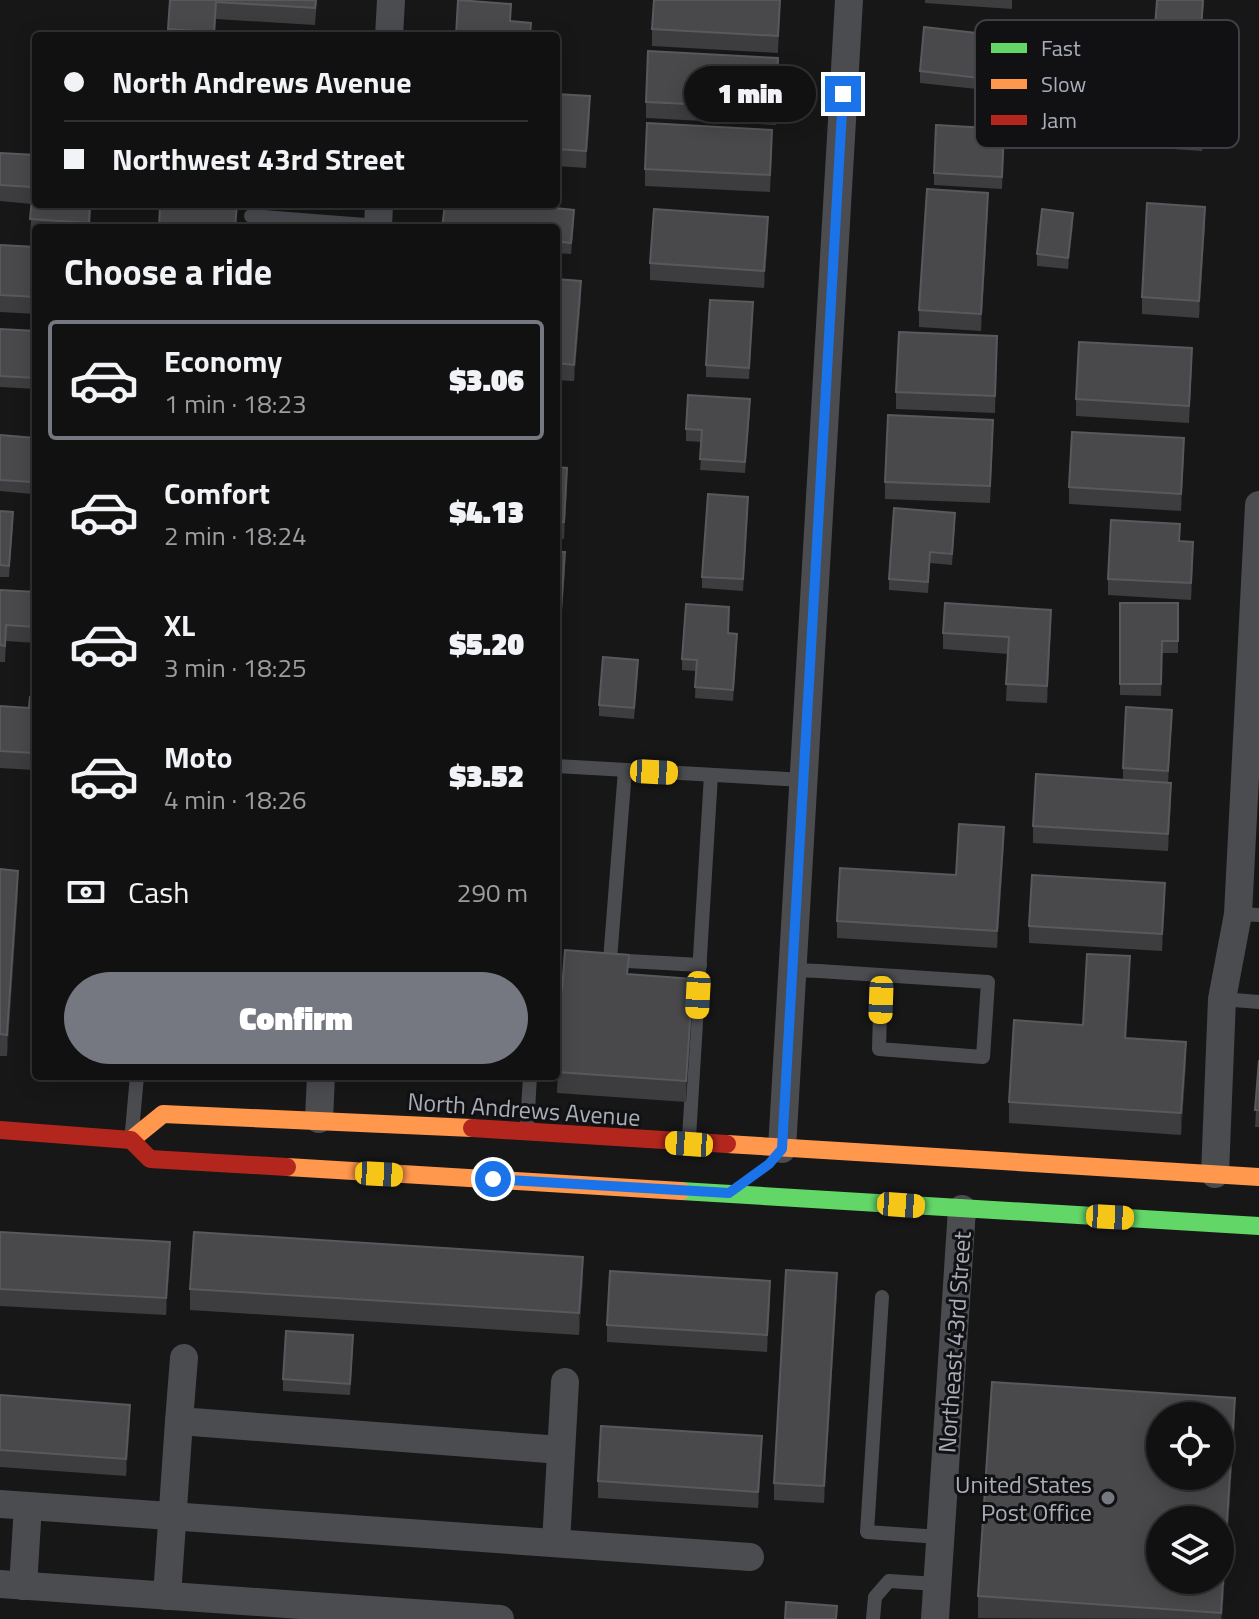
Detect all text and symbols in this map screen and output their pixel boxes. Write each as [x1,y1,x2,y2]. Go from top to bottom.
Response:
legend [975,20,1239,148]
text: Fast [1041,31,1081,65]
text: North Andrews Avenue [112,59,412,105]
callout: 1 min [683,66,815,122]
text: Slow [1041,67,1087,101]
text: 1 min [718,74,782,113]
route end [825,76,861,112]
text: Jam [1041,103,1077,137]
text: Northwest 43rd Street [112,136,405,182]
text: Choose a ride [64,244,272,299]
text: Economy [164,338,282,384]
icon: car [68,344,140,416]
text: $3.06 [450,357,524,403]
text: 1 min · 18:23 [164,384,307,423]
text: Comfort [164,470,270,516]
icon: car [68,476,140,548]
text: $4.13 [450,489,524,535]
text: 2 min · 18:24 [164,516,307,555]
text: XL [164,602,195,648]
icon: car [68,608,140,680]
text: $5.20 [450,621,524,667]
text: 3 min · 18:25 [164,648,307,687]
text: Moto [164,734,232,780]
icon: car [68,740,140,812]
text: $3.52 [450,753,524,799]
car [629,759,679,785]
text: 4 min · 18:26 [164,780,307,819]
text: Cash [128,869,189,915]
icon: cash [64,870,108,914]
text: 290 m [457,873,528,912]
car [685,970,711,1020]
button: Confirm [64,972,528,1064]
car [868,976,894,1024]
street label: North Andrews Avenue [406,1083,642,1135]
car [664,1130,714,1158]
car [354,1161,404,1187]
route start [475,1161,511,1197]
car [876,1191,926,1219]
car [1085,1204,1135,1230]
street label: Northeast 43rd Street [928,1229,980,1454]
map controls [1146,1402,1234,1594]
button: locate [1146,1402,1234,1490]
place label: United States Post Office [955,1466,1092,1530]
marker: United States Post Office [1099,1489,1117,1507]
button: layers [1146,1506,1234,1594]

